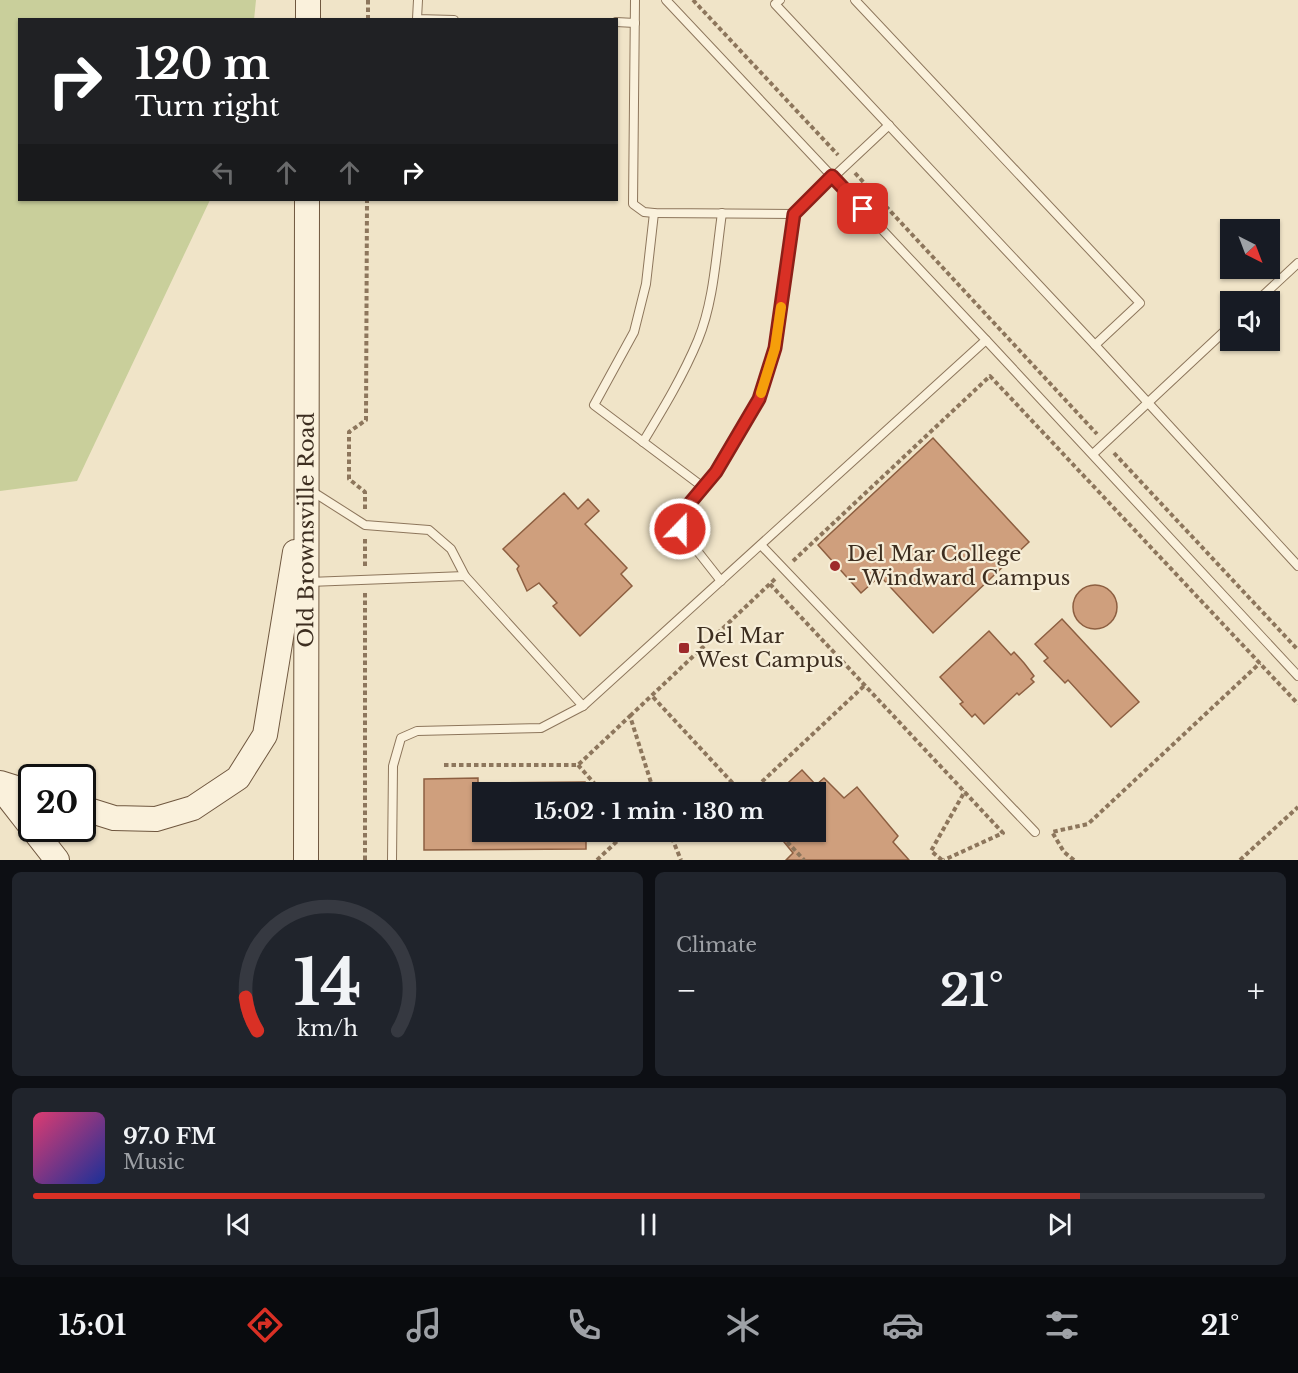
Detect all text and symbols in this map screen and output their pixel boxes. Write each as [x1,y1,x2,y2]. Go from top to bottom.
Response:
text: 120 m [135,38,270,90]
icon: right [36,42,114,120]
text: Turn right [135,90,279,123]
icon: left [207,156,240,189]
icon: ahead [270,156,303,189]
icon: ahead [333,156,366,189]
icon: right [396,156,429,189]
pin [837,183,888,234]
icon: arrive [846,192,879,225]
north arrow [1220,219,1280,279]
map controls [1220,219,1280,351]
button: sound [1220,291,1280,351]
street label: Old Brownsville Road [293,412,320,648]
position arrow [648,497,712,561]
place label: Del Mar College - Windward Campus [847,541,1070,591]
marker: Del Mar College - Windward Campus [828,559,842,573]
place label: Del Mar West Campus [695,623,843,673]
marker: Del Mar West Campus [677,641,691,655]
speed limit sign: 20 [18,764,96,842]
text: 15:02 · 1 min · 130 m [534,798,764,825]
text: Climate [676,933,757,957]
text: 14 [293,944,362,1022]
text: 21° [940,962,1004,1018]
text: − [676,970,697,1011]
text: + [1247,970,1265,1011]
text: km/h [297,1015,358,1042]
text: 97.0 FM [123,1123,216,1150]
text: Music [123,1150,184,1174]
icon: previous [222,1208,255,1241]
icon: pause [632,1208,665,1241]
icon: next [1043,1208,1076,1241]
icon: directions [244,1304,286,1346]
icon: music [403,1304,445,1346]
icon: phone [563,1304,605,1346]
icon: climate [722,1304,764,1346]
icon: car [882,1304,924,1346]
icon: filters [1041,1304,1083,1346]
text: 15:01 [59,1309,126,1342]
text: 21° [1201,1309,1239,1342]

